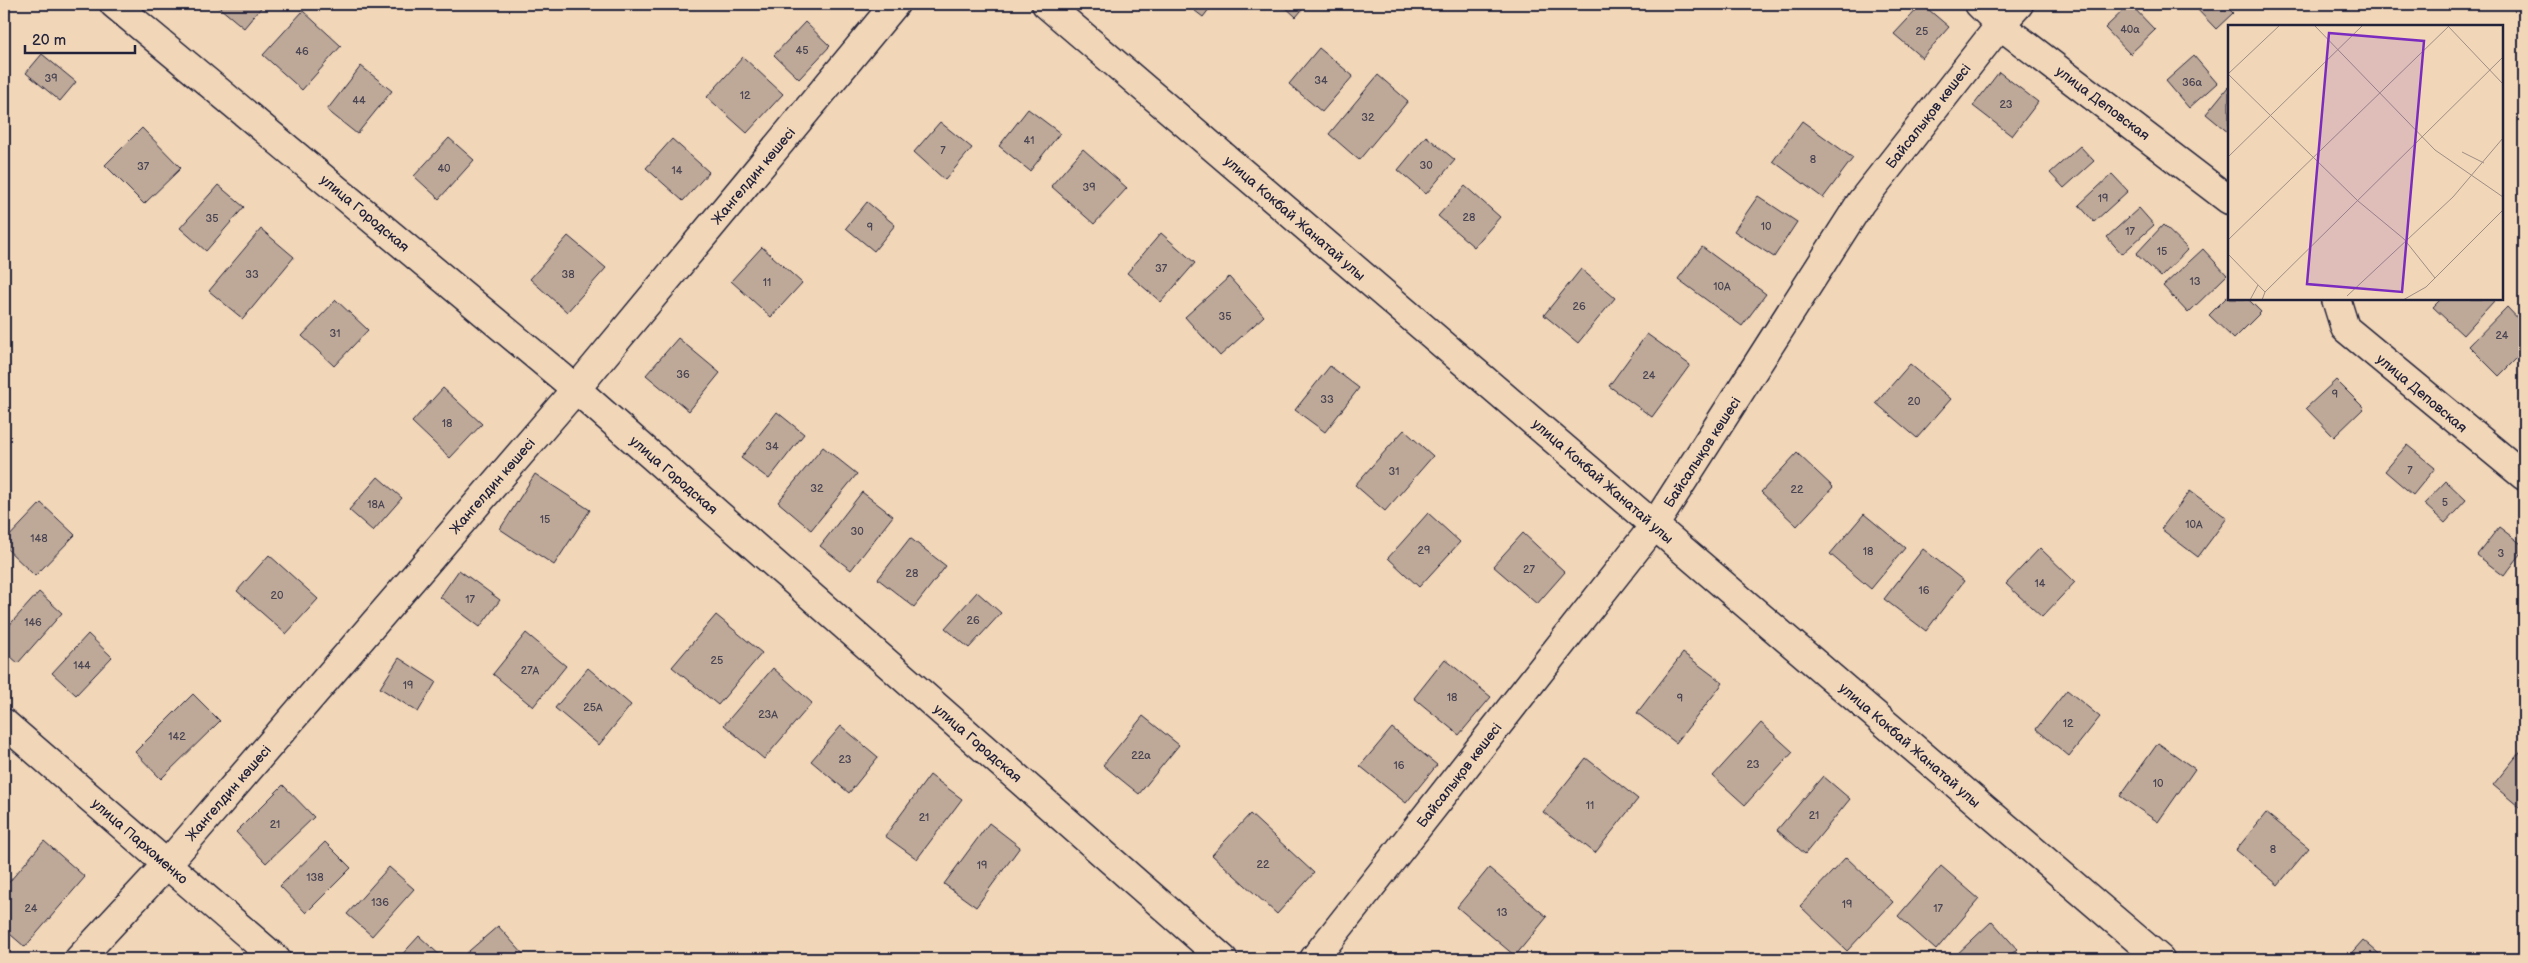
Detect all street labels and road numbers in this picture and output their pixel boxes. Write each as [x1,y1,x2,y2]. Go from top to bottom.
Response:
street label: Байсалықов көшесі [1882,61,1975,172]
street label: улица Деповская [2052,63,2153,144]
street label: Жангелдин көшесі [708,124,799,228]
street label: улица Кокбай Жанатай улы [1221,152,1369,284]
street label: улица Городская [317,171,413,256]
street label: улица Деповская [2373,351,2471,436]
street label: Байсалықов көшесі [1660,394,1744,511]
street label: улица Кокбай Жанатай улы [1529,415,1677,547]
street label: улица Городская [626,433,721,518]
street label: Жангелдин көшесі [446,435,539,538]
street label: улица Кокбай Жанатай улы [1836,679,1984,811]
street label: улица Городская [930,701,1025,786]
street label: Байсалықов көшесі [1413,720,1506,831]
street label: Жангелдин көшесі [182,742,275,845]
street label: улица Пархоменко [88,795,191,888]

